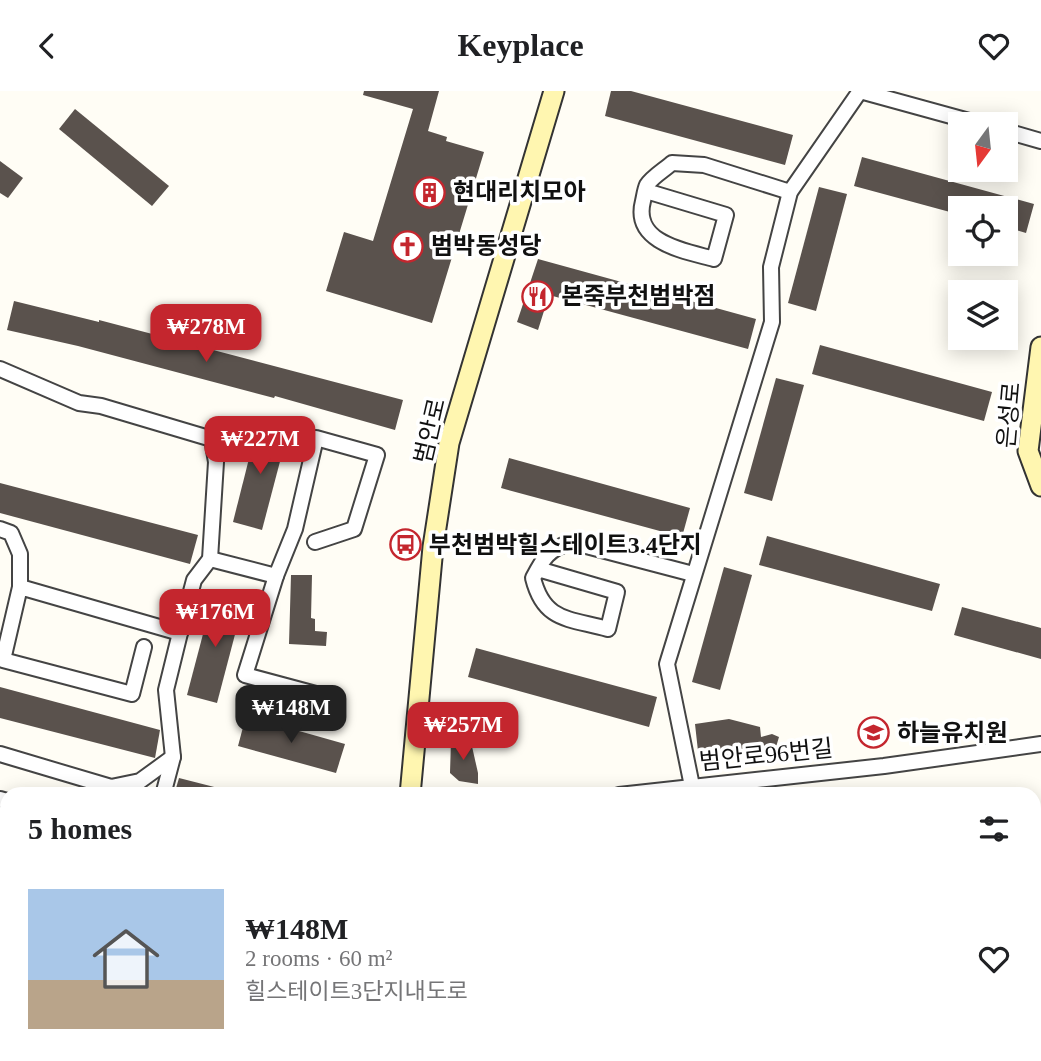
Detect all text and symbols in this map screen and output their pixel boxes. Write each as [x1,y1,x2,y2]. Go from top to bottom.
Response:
icon: back [28,27,66,65]
text: Keyplace [457,27,584,63]
icon: heart [975,27,1013,65]
north arrow [948,112,1018,182]
map controls [948,112,1018,350]
building icon: 현대리치모아 [413,175,447,209]
place label: 현대리치모아 [453,179,585,205]
button: locate [948,196,1018,266]
church icon: 범박동성당 [391,229,425,263]
place label: 범박동성당 [431,233,541,259]
restaurant icon: 본죽부천범박점 [521,279,555,313]
button: layers [948,280,1018,350]
place label: 본죽부천범박점 [561,283,716,309]
pin: ₩278M [157,305,255,364]
text: ₩278M [166,314,246,339]
street label: 은성로 [993,381,1025,449]
street label: 범안로 [410,396,450,466]
pin: ₩227M [211,417,309,476]
text: ₩227M [220,426,300,451]
bus stop icon: 부천범박힐스테이트3.4단지 [389,528,423,562]
place label: 부천범박힐스테이트3.4단지 [429,532,702,558]
pin: ₩176M [166,589,264,649]
text: ₩176M [175,599,255,624]
pin: ₩148M [242,685,340,745]
text: ₩148M [251,695,331,720]
pin: ₩257M [414,703,512,762]
text: ₩257M [423,712,503,737]
school or university icon: 하늘유치원 [857,716,891,750]
place label: 하늘유치원 [897,720,1007,746]
street label: 범안로96번길 [698,735,834,775]
icon: filters [975,810,1013,848]
text: 5 homes [28,812,132,845]
text: ₩148M [245,912,348,945]
icon: home [84,917,168,1001]
icon: heart [975,940,1013,978]
text: 2 rooms · 60 m² [245,946,392,971]
text: 힐스테이트3단지내도로 [245,979,468,1004]

